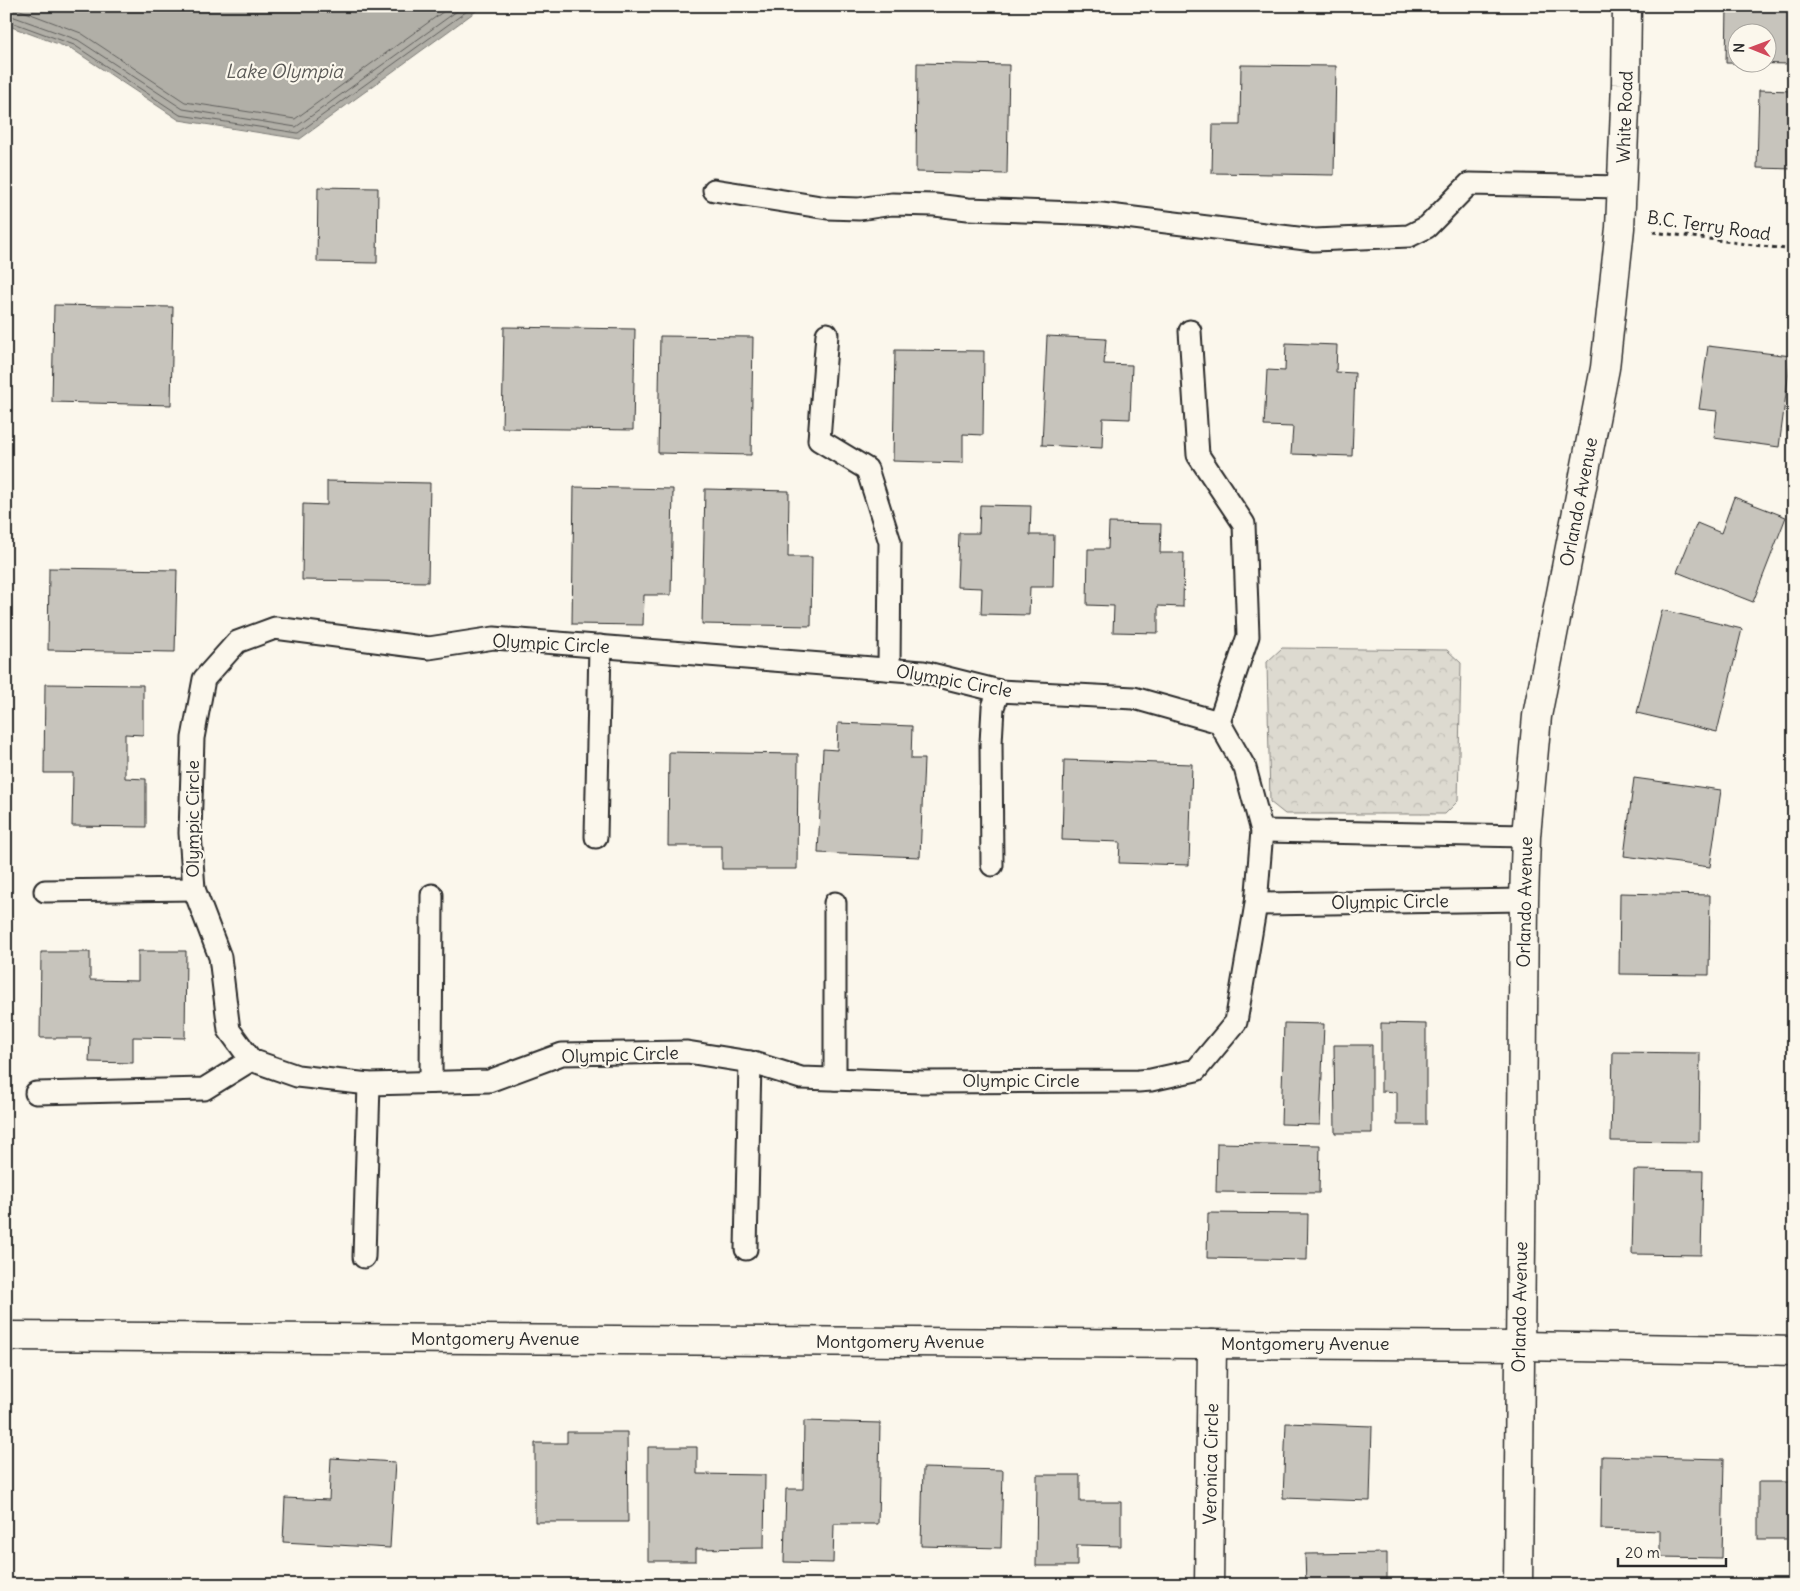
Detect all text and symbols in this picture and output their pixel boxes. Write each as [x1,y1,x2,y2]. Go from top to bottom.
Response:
north arrow [1728,22,1778,72]
text: N [1730,43,1748,53]
water label: Lake Olympia [225,59,344,83]
street label: White Road [1611,70,1638,164]
street label: B.C. Terry Road [1646,205,1773,246]
street label: Orlando Avenue [1555,435,1602,569]
street label: Olympic Circle [492,629,610,658]
street label: Olympic Circle [894,659,1014,702]
street label: Olympic Circle [181,760,204,878]
street label: Orlando Avenue [1512,836,1537,968]
street label: Olympic Circle [1331,889,1449,914]
street label: Olympic Circle [561,1041,679,1068]
street label: Olympic Circle [962,1069,1080,1092]
street label: Orlando Avenue [1507,1241,1532,1373]
street label: Montgomery Avenue [411,1327,579,1350]
street label: Montgomery Avenue [816,1330,984,1353]
street label: Montgomery Avenue [1221,1332,1389,1355]
street label: Veronica Circle [1198,1403,1223,1525]
scale bar [1618,1536,1725,1568]
text: 20 m [1625,1543,1660,1562]

